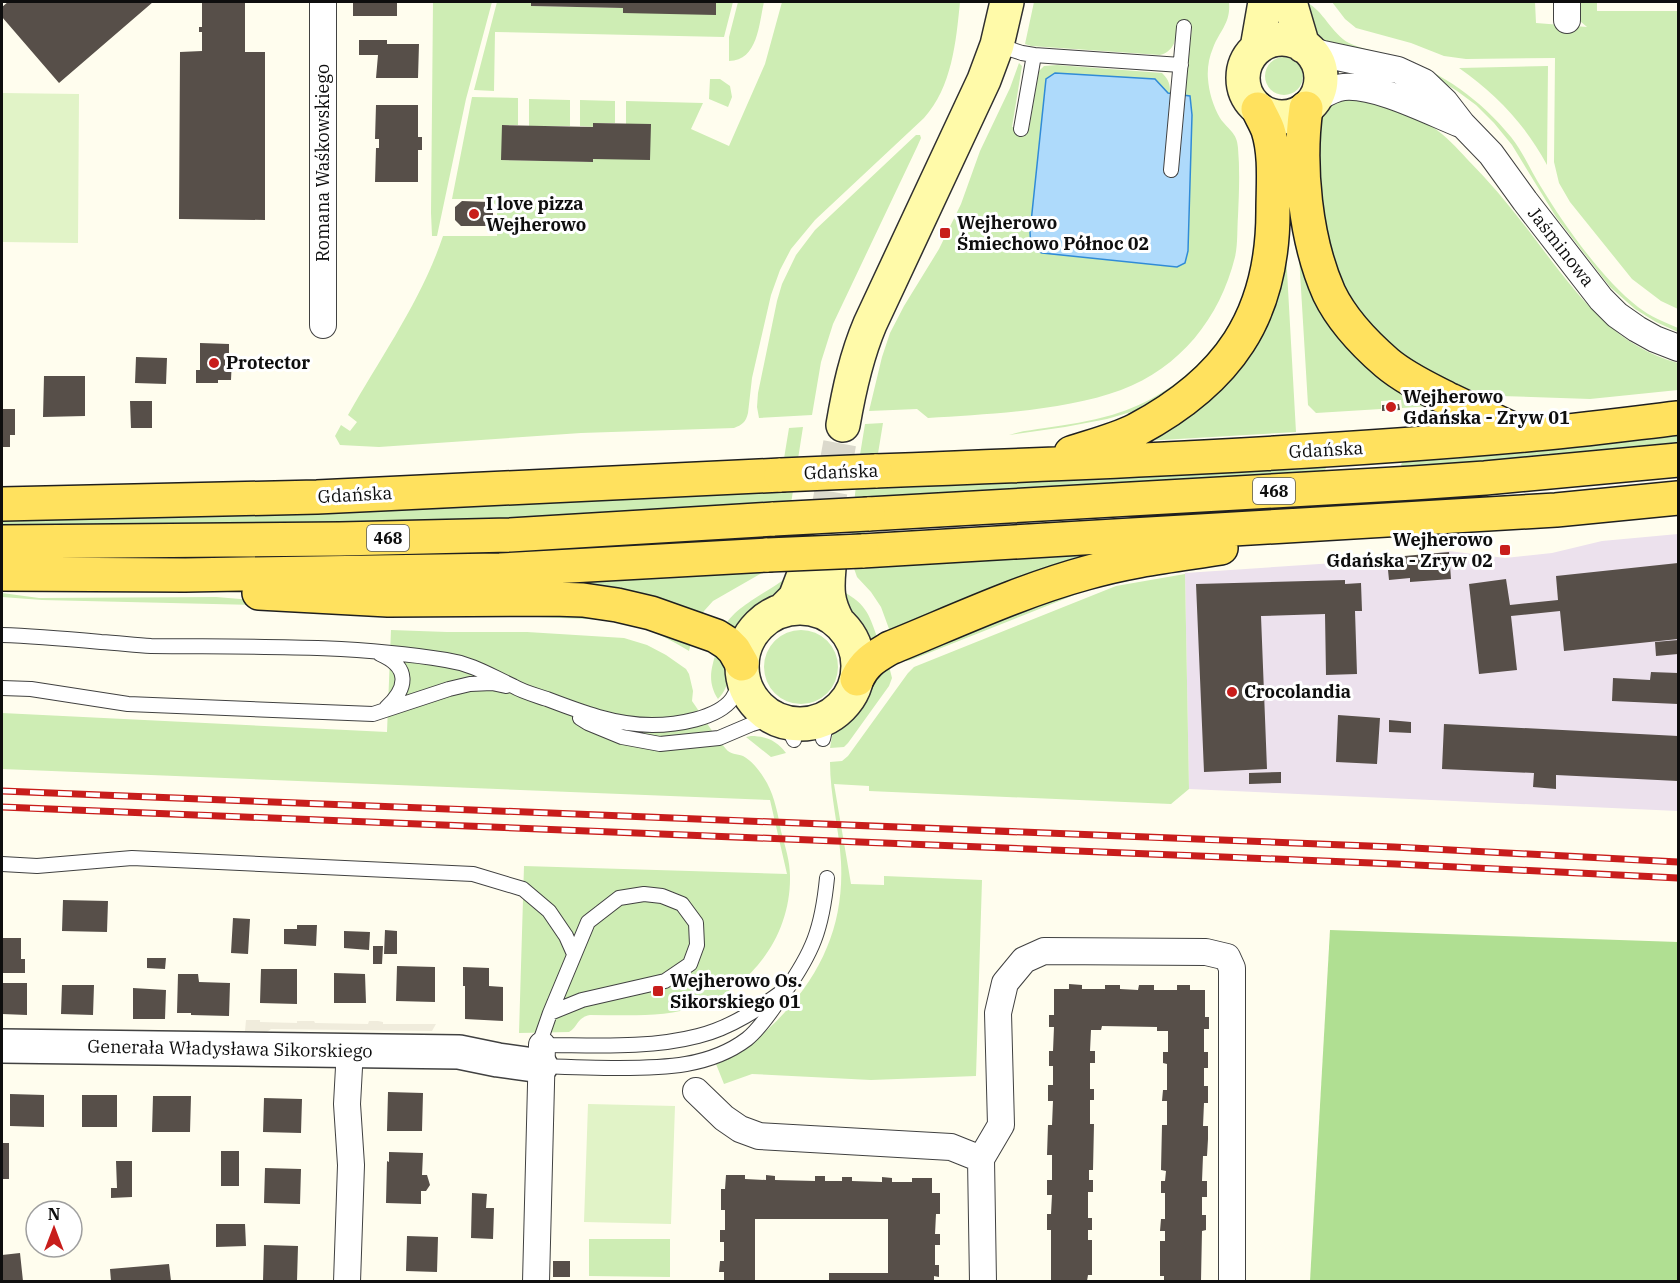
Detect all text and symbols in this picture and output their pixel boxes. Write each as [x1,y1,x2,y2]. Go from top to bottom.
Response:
street label: Romana Waśkowskiego [311,64,334,262]
place label: I love pizza Wejherowo [486,192,586,236]
street label: Jaśminowa [1523,202,1600,291]
marker: I love pizza Wejherowo [467,207,481,221]
place label: Wejherowo Śmiechowo Północ 02 [957,211,1149,255]
marker: Wejherowo Śmiechowo Północ 02 [938,226,952,240]
place label: Protector [226,351,310,374]
marker: Protector [207,356,221,370]
place label: Wejherowo Gdańska - Zryw 01 [1403,385,1570,429]
marker: Wejherowo Gdańska - Zryw 01 [1384,400,1398,414]
street label: Gdańska [1288,436,1364,463]
street label: Gdańska [803,459,879,484]
road number: 468 [1253,478,1295,504]
street label: Gdańska [317,481,393,508]
road number: 468 [367,525,409,551]
place label: Wejherowo Gdańska - Zryw 02 [1326,528,1493,572]
marker: Wejherowo Gdańska - Zryw 02 [1498,543,1512,557]
place label: Crocolandia [1244,680,1351,703]
marker: Crocolandia [1225,685,1239,699]
place label: Wejherowo Os. Sikorskiego 01 [670,969,802,1013]
marker: Wejherowo Os. Sikorskiego 01 [651,984,665,998]
street label: Generała Władysława Sikorskiego [87,1035,373,1062]
north arrow [24,1199,84,1259]
text: N [48,1204,60,1224]

